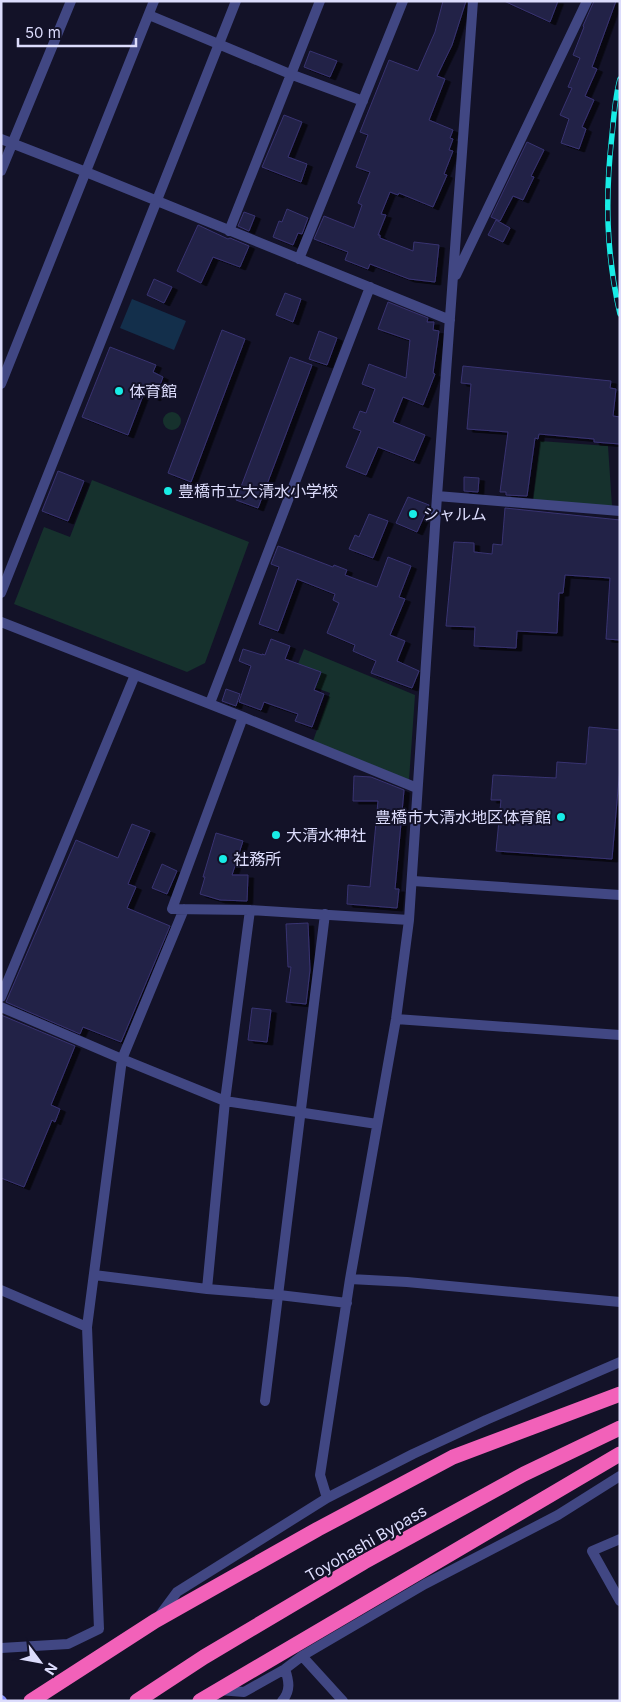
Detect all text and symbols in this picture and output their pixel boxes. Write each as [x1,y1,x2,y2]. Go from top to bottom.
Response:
scale bar [18,15,135,47]
text: 50 m [25,23,61,42]
place label: 体育館 [129,381,177,401]
marker: 体育館 [113,385,125,397]
place label: 豊橋市立大清水小学校 [178,481,338,501]
marker: 豊橋市立大清水小学校 [162,485,174,497]
place label: シャルム [423,504,487,524]
marker: シャルム [407,508,419,520]
place label: 豊橋市大清水地区体育館 [375,807,551,827]
marker: 豊橋市大清水地区体育館 [555,811,567,823]
place label: 大清水神社 [286,825,366,845]
marker: 大清水神社 [270,829,282,841]
place label: 社務所 [233,849,281,869]
marker: 社務所 [217,853,229,865]
street label: Toyohashi Bypass [302,1500,430,1586]
north arrow [15,1637,65,1687]
text: N [41,1660,61,1678]

